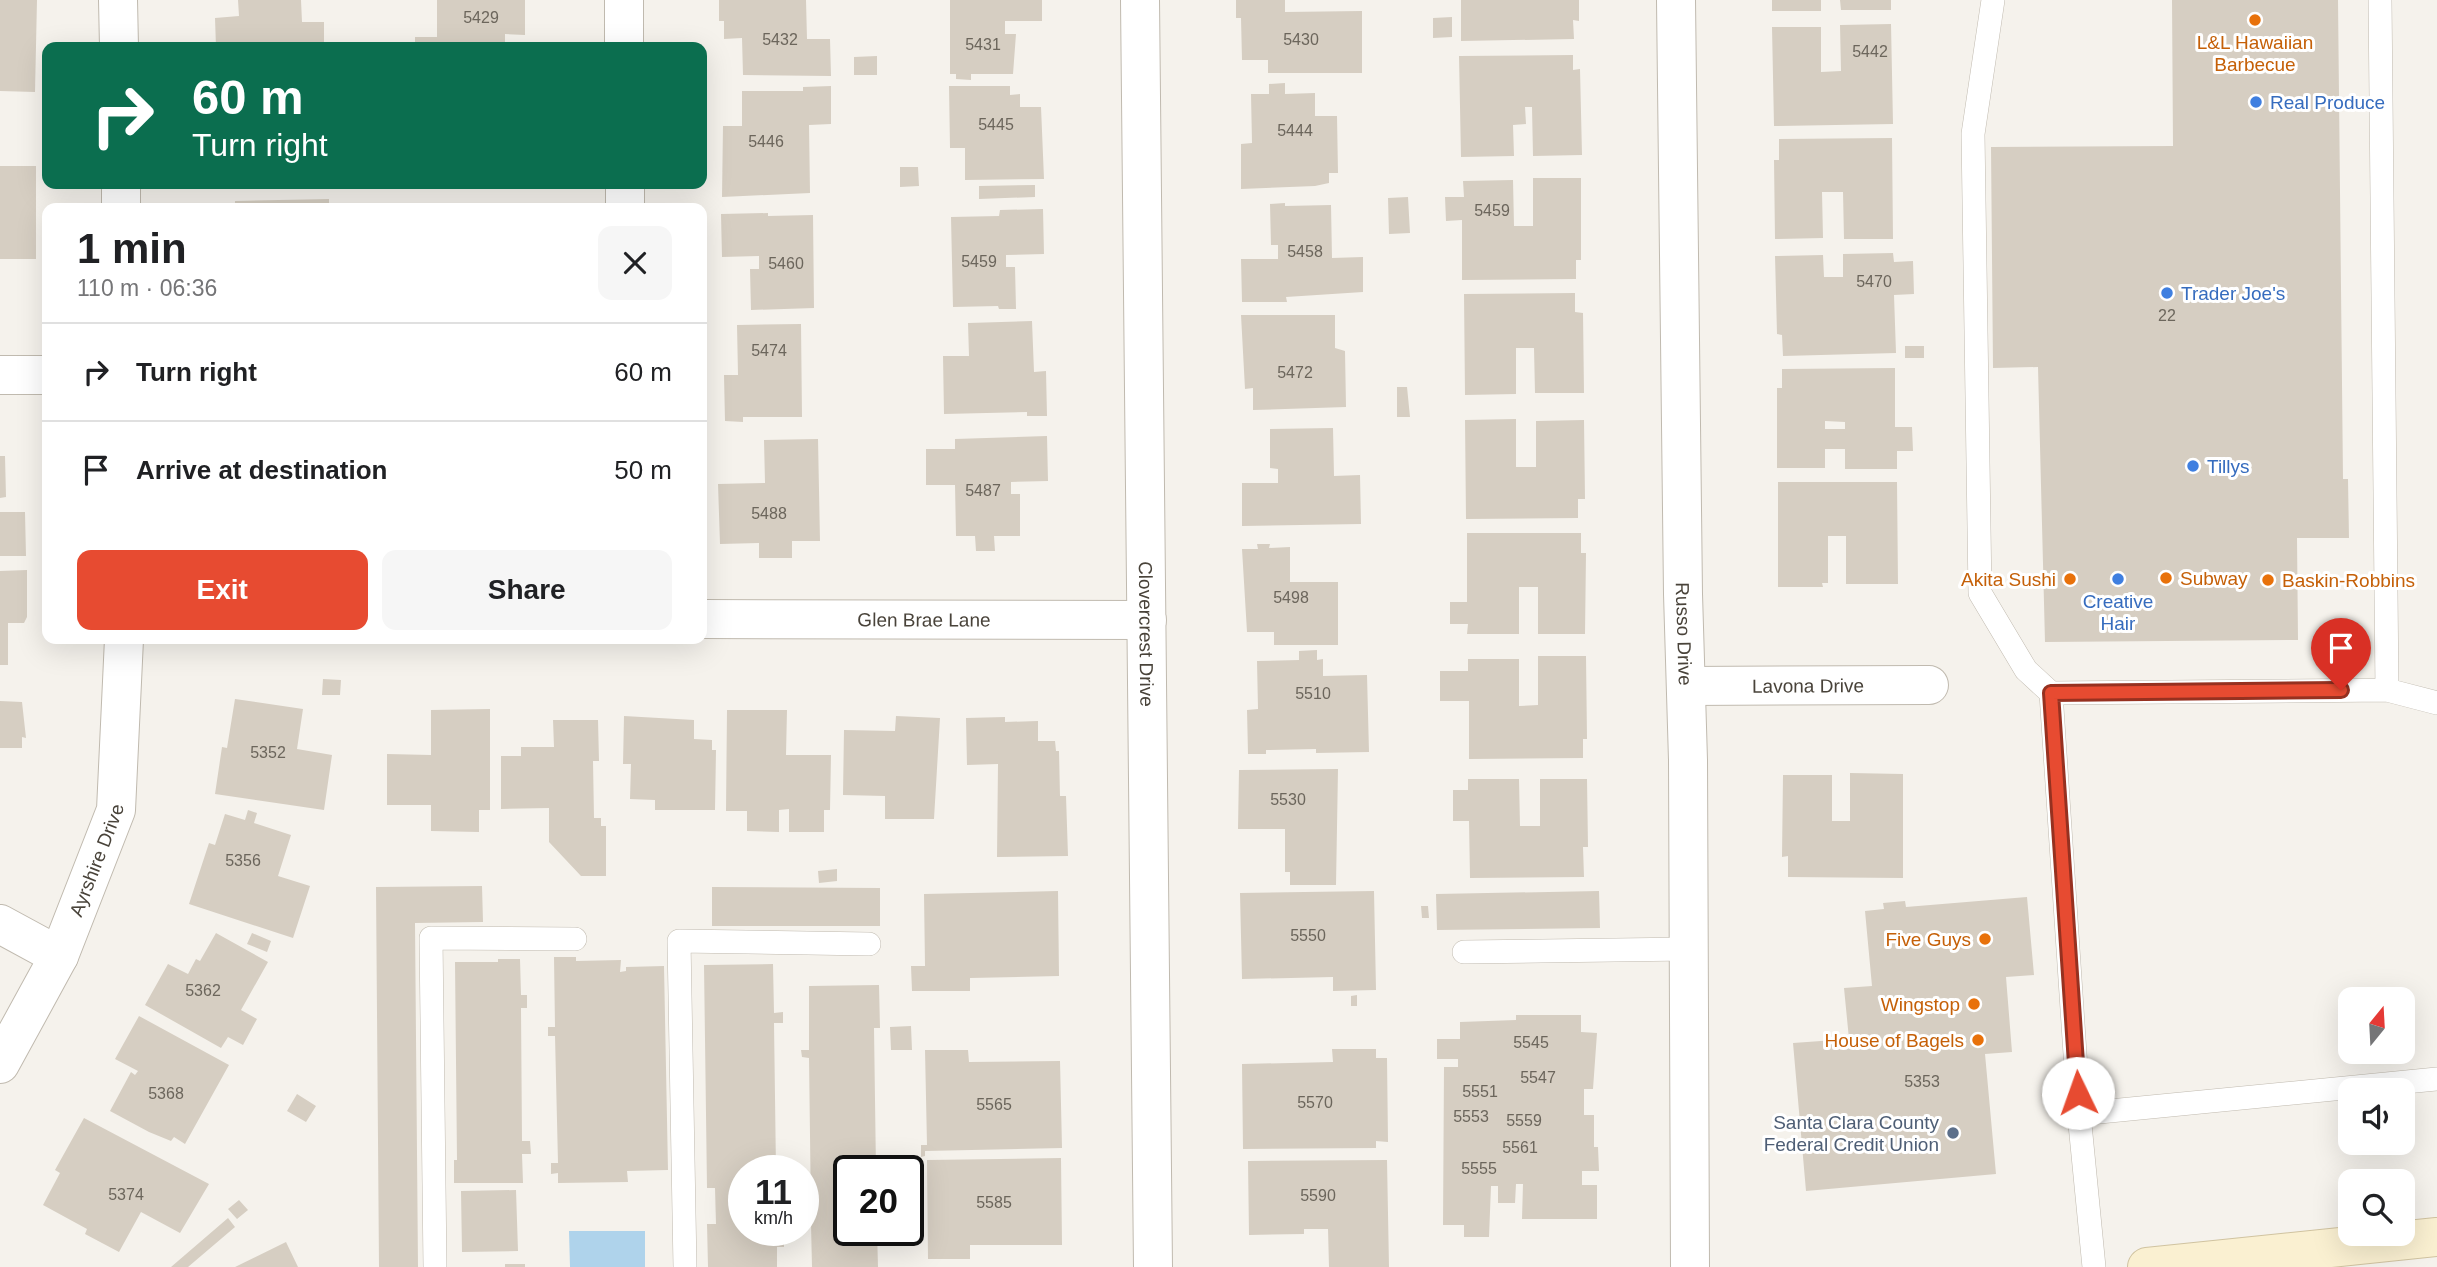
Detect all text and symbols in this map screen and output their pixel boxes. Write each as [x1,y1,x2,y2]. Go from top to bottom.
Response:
house number: 5429 [463,9,499,26]
marker: L&L Hawaiian Barbecue [2247,12,2263,28]
house number: 5432 [762,31,798,48]
house number: 5430 [1283,31,1319,48]
place label: L&L Hawaiian Barbecue [2197,32,2313,75]
house number: 5431 [965,36,1001,53]
house number: 5442 [1852,43,1888,60]
icon: right [77,70,168,161]
text: 60 m [192,70,304,124]
place label: Real Produce [2270,92,2385,113]
marker: Real Produce [2248,94,2264,110]
house number: 5445 [978,116,1014,133]
house number: 5444 [1277,122,1313,139]
text: Turn right [192,127,328,163]
house number: 5446 [748,133,784,150]
house number: 5459 [1474,202,1510,219]
text: 1 min [77,225,187,272]
button: close [598,226,672,300]
house number: 5458 [1287,243,1323,260]
house number: 5459 [961,253,997,270]
house number: 5460 [768,255,804,272]
house number: 5470 [1856,273,1892,290]
text: 110 m · 06:36 [77,275,217,301]
place label: Trader Joe's [2181,283,2285,304]
marker: Trader Joe's [2159,285,2175,301]
house number: 22 [2158,307,2176,324]
house number: 5474 [751,342,787,359]
icon: right [77,353,115,391]
text: Turn right [136,357,257,387]
text: 60 m [614,357,672,387]
house number: 5472 [1277,364,1313,381]
icon: arrive [77,451,115,489]
text: Arrive at destination [136,455,387,485]
text: 50 m [614,455,672,485]
place label: Tillys [2207,456,2250,477]
marker: Tillys [2185,458,2201,474]
house number: 5487 [965,482,1001,499]
house number: 5488 [751,505,787,522]
button: Exit [77,550,368,630]
button: Share [382,550,672,630]
street label: Clovercrest Drive [1135,561,1157,707]
place label: Subway [2180,568,2248,589]
place label: Akita Sushi [1961,569,2056,590]
marker: Subway [2158,570,2174,586]
place label: Baskin-Robbins [2282,570,2415,591]
marker: Akita Sushi [2062,571,2078,587]
marker: Creative Hair [2110,571,2126,587]
marker: Baskin-Robbins [2260,572,2276,588]
street label: Russo Drive [1672,582,1696,686]
house number: 5498 [1273,589,1309,606]
place label: Creative Hair [2083,591,2153,634]
street label: Glen Brae Lane [857,609,991,631]
pin [2311,618,2371,690]
icon: arrive [2322,629,2360,667]
street label: Lavona Drive [1752,675,1864,697]
house number: 5510 [1295,685,1331,702]
house number: 5352 [250,744,286,761]
house number: 5530 [1270,791,1306,808]
street label: Ayrshire Drive [65,804,127,920]
house number: 5356 [225,852,261,869]
house number: 5550 [1290,927,1326,944]
place label: Five Guys [1885,929,1971,950]
marker: Five Guys [1977,931,1993,947]
house number: 5362 [185,982,221,999]
north arrow [2338,987,2415,1064]
map controls [2338,987,2415,1246]
place label: Wingstop [1881,994,1960,1015]
marker: Wingstop [1966,996,1982,1012]
place label: House of Bagels [1825,1030,1964,1051]
marker: House of Bagels [1970,1032,1986,1048]
house number: 5545 [1513,1034,1549,1051]
position arrow [2041,1056,2115,1130]
house number: 5547 [1520,1069,1556,1086]
house number: 5353 [1904,1073,1940,1090]
button: sound [2338,1078,2415,1155]
house number: 5551 [1462,1083,1498,1100]
house number: 5368 [148,1085,184,1102]
house number: 5570 [1297,1094,1333,1111]
house number: 5565 [976,1096,1012,1113]
house number: 5553 [1453,1108,1489,1125]
house number: 5559 [1506,1112,1542,1129]
place label: Santa Clara County Federal Credit Union [1764,1112,1939,1155]
marker: Santa Clara County Federal Credit Union [1945,1125,1961,1141]
house number: 5561 [1502,1139,1538,1156]
speed limit sign: 20 [833,1155,924,1246]
house number: 5555 [1461,1160,1497,1177]
button: search [2338,1169,2415,1246]
text: 11 [755,1172,792,1211]
house number: 5374 [108,1186,144,1203]
house number: 5590 [1300,1187,1336,1204]
house number: 5585 [976,1194,1012,1211]
text: km/h [754,1208,793,1228]

